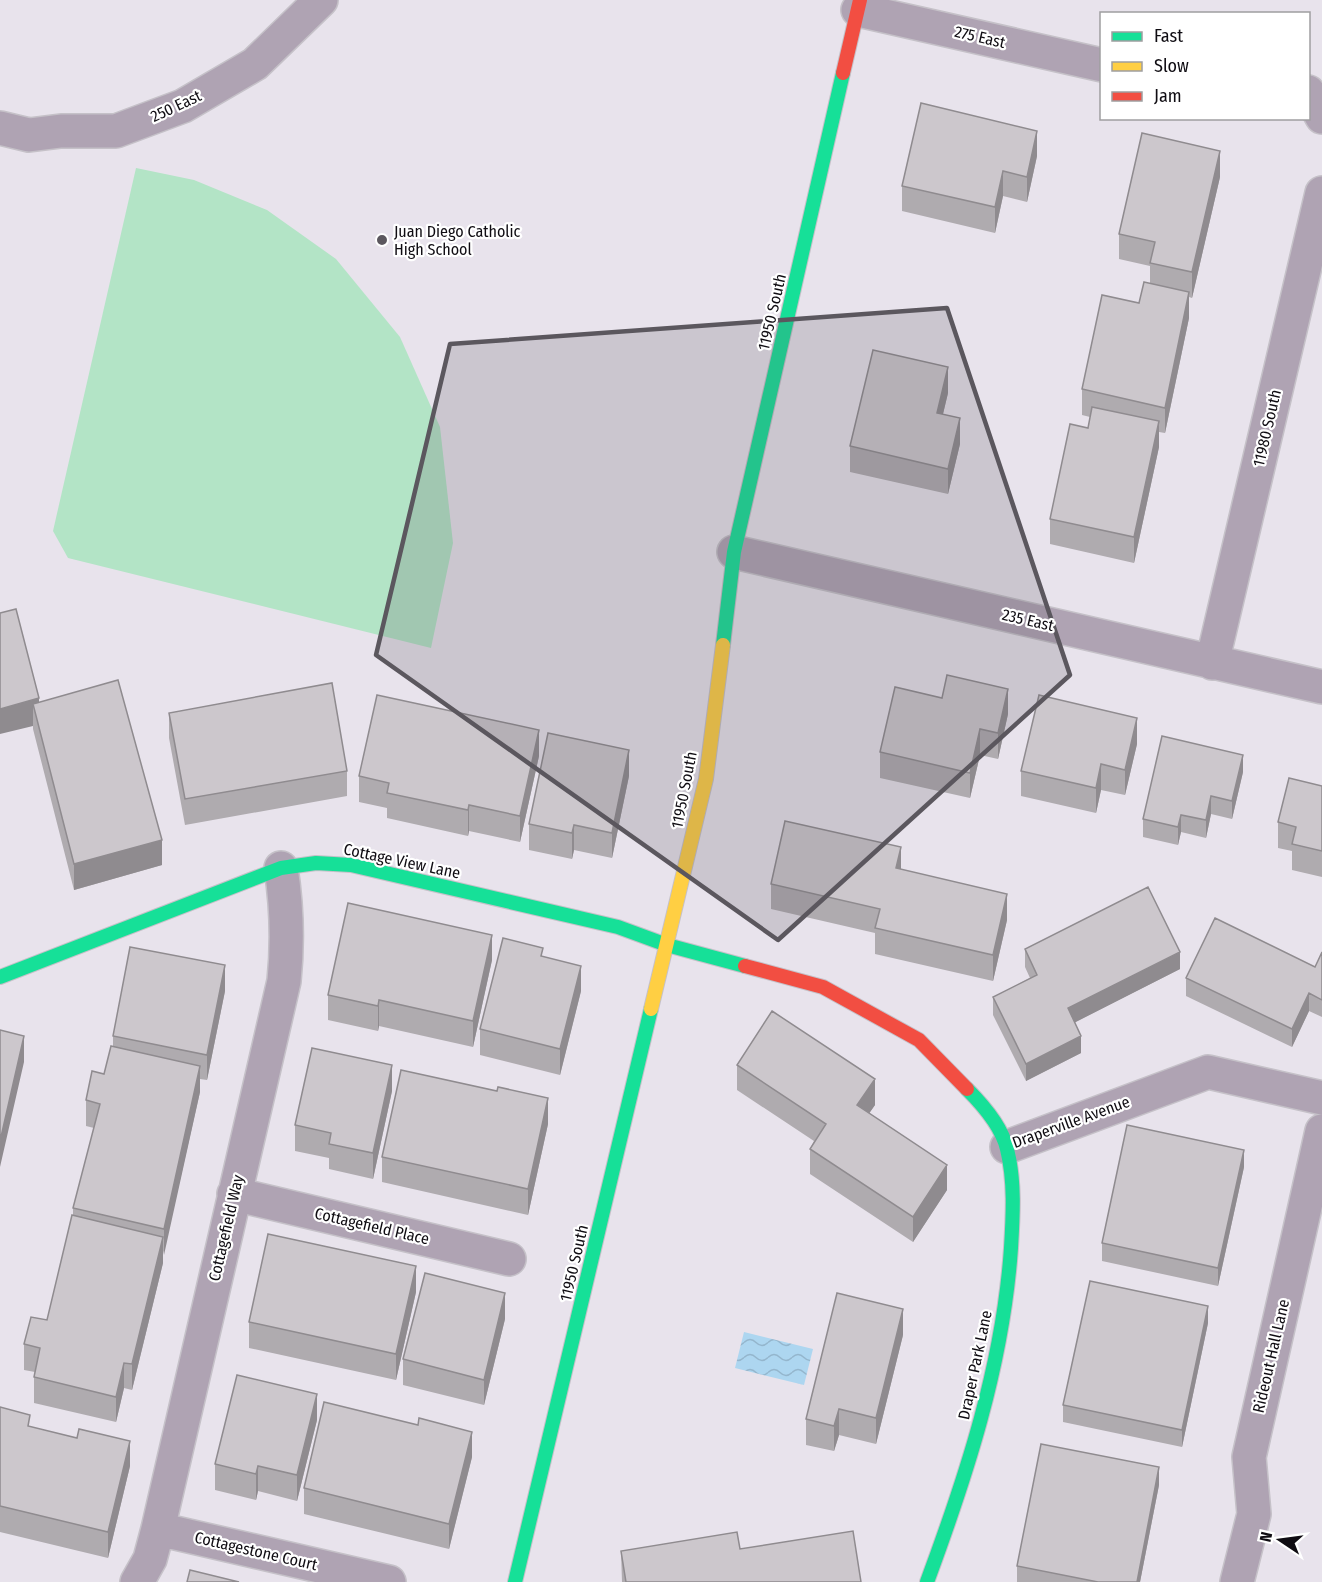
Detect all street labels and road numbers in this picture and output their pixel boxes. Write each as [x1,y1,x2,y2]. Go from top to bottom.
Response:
street label: 275 East [953,22,1008,52]
street label: 250 East [148,86,205,126]
street label: 11950 South [754,272,790,352]
street label: 11980 South [1249,388,1285,468]
street label: 235 East [1000,605,1056,635]
street label: 11950 South [667,750,701,830]
street label: Cottage View Lane [342,839,462,883]
street label: Draperville Avenue [1010,1092,1132,1152]
street label: Cottagefield Way [205,1172,248,1283]
street label: Cottagefield Place [313,1204,431,1248]
street label: 11950 South [556,1223,592,1303]
street label: Rideout Hall Lane [1249,1297,1293,1415]
street label: Draper Park Lane [954,1308,996,1421]
street label: Cottagestone Court [193,1528,320,1575]

